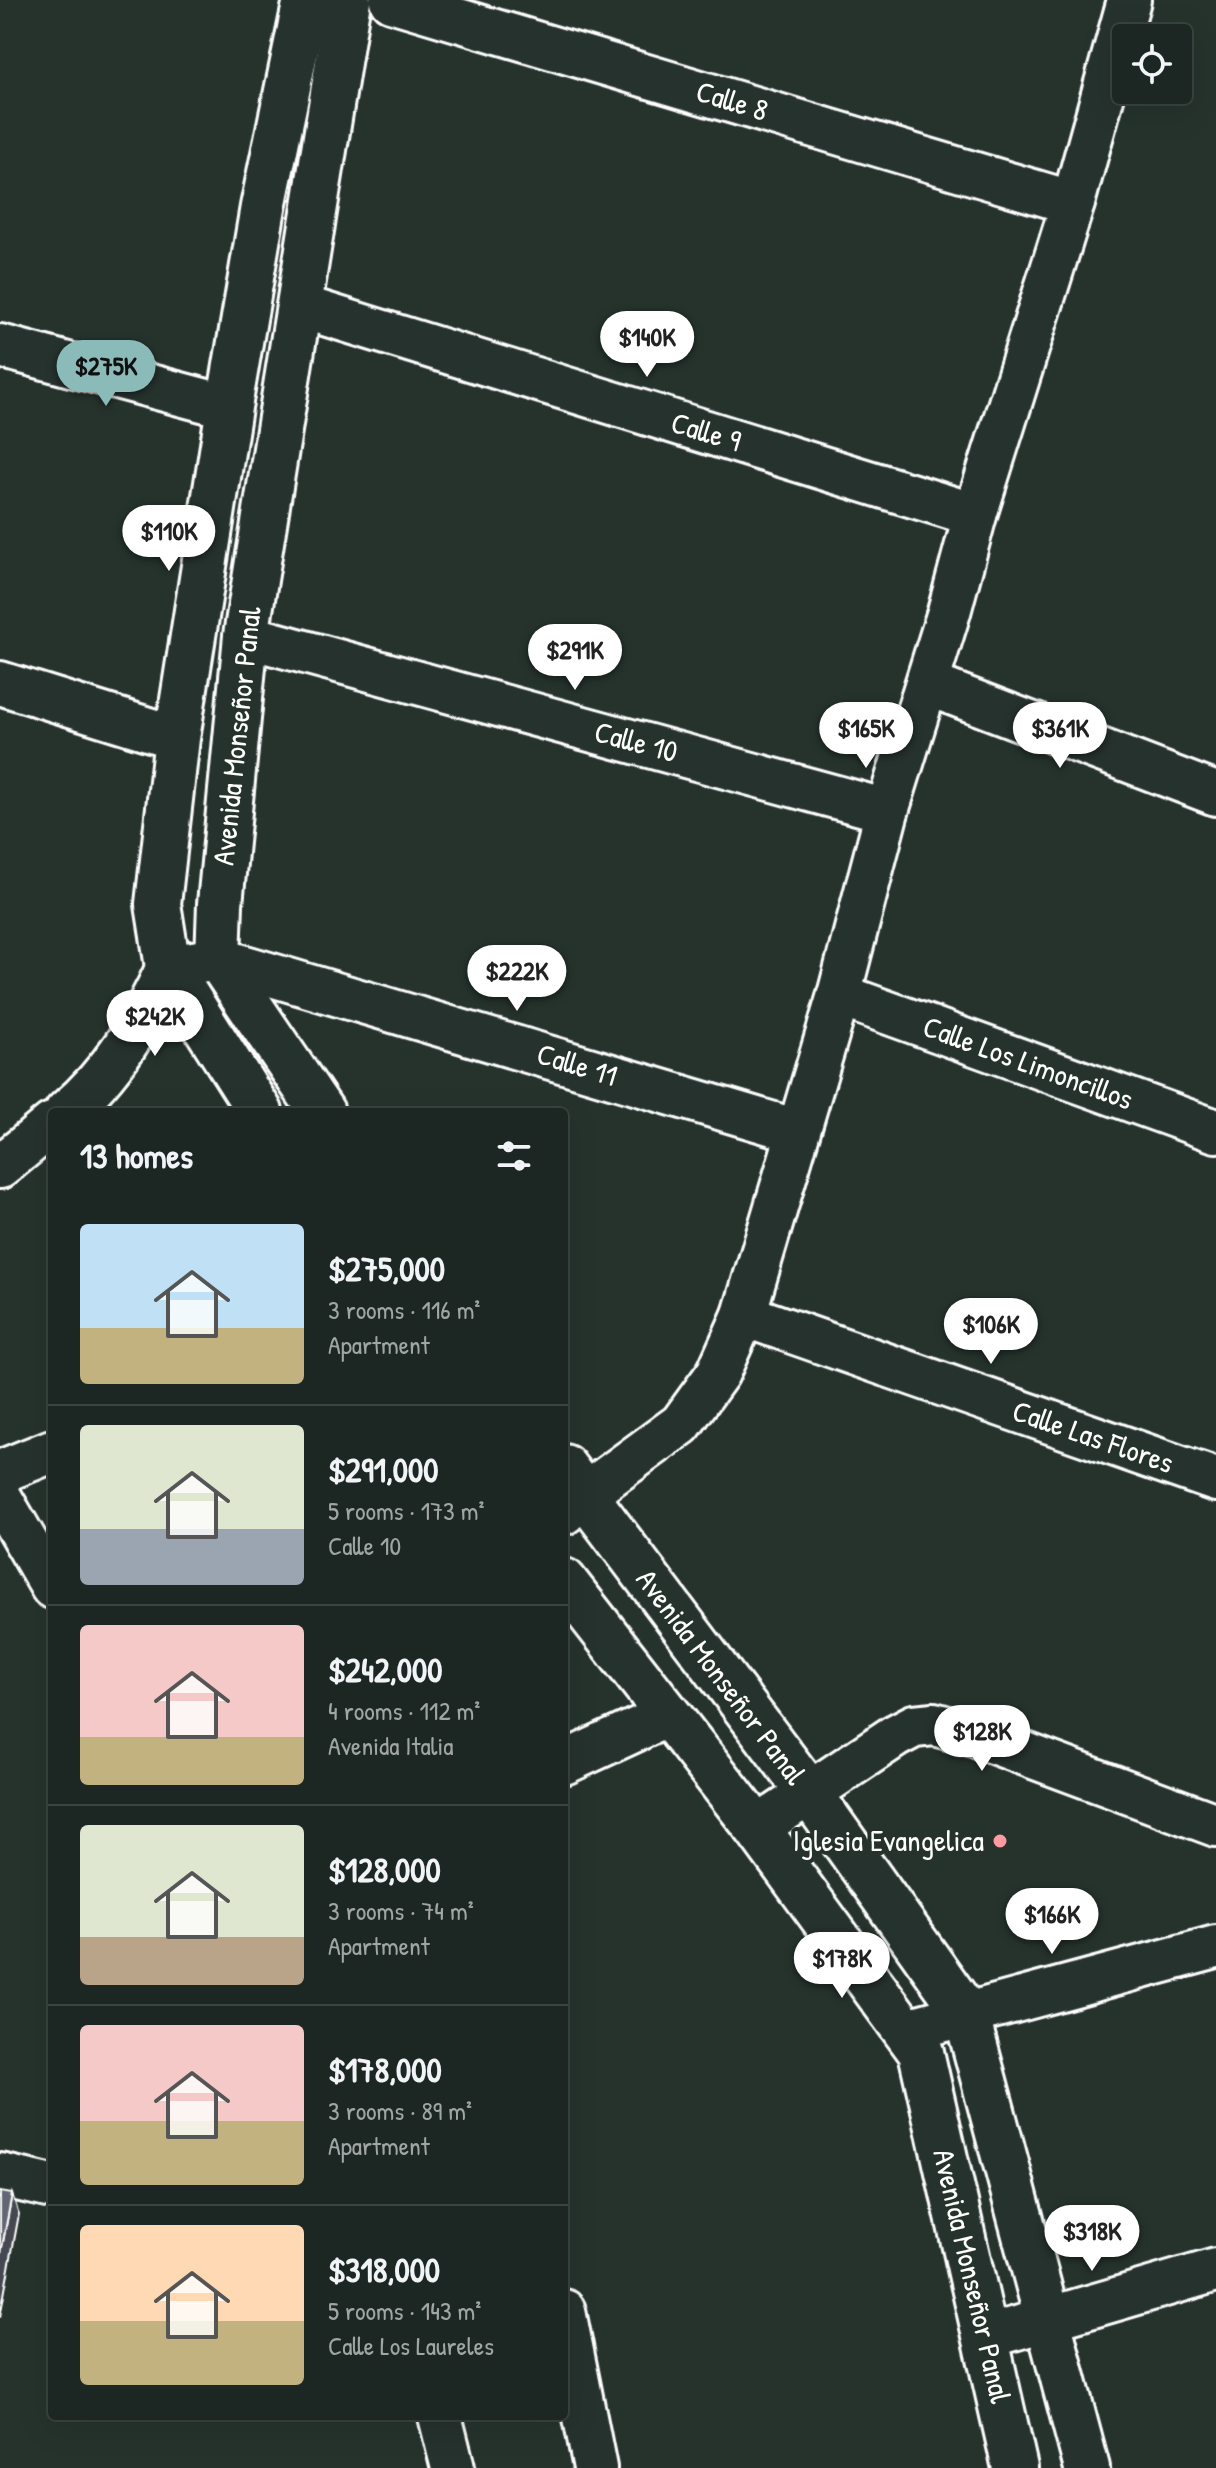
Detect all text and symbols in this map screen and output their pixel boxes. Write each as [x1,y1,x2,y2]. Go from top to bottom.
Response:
map controls [1112,24,1192,104]
button: locate [1112,24,1192,104]
street label: Calle 8 [692,70,773,130]
pin: $140K [591,311,703,379]
text: $140K [618,319,676,354]
pin: $275K [50,340,162,408]
text: $275K [75,348,137,383]
street label: Calle 9 [667,402,746,461]
pin: $110K [113,505,225,573]
text: $110K [140,513,198,548]
street label: Avenida Monseñor Panal [203,605,269,867]
pin: $291K [519,624,631,692]
text: $291K [546,632,604,667]
pin: $165K [810,702,922,770]
pin: $361K [1004,702,1116,770]
text: $165K [837,710,895,745]
text: $361K [1031,710,1089,745]
street label: Calle 10 [590,711,682,771]
pin: $222K [461,945,573,1013]
text: $222K [485,953,549,988]
pin: $242K [99,990,211,1058]
text: $242K [125,998,185,1033]
street label: Calle Los Limoncillos [918,1006,1139,1119]
street label: Calle 11 [532,1033,622,1095]
text: 13 homes [80,1133,193,1179]
icon: filters [492,1134,536,1178]
text: $275,000 [328,1246,445,1292]
icon: home [144,1256,240,1352]
text: 3 rooms · 116 m² [328,1292,480,1327]
pin: $106K [935,1298,1047,1366]
text: $106K [962,1306,1020,1341]
text: Apartment [328,1327,430,1362]
street label: Calle Las Flores [1008,1390,1179,1482]
text: $291,000 [328,1447,439,1493]
icon: home [144,1457,240,1553]
text: 5 rooms · 173 m² [328,1493,484,1528]
text: Calle 10 [328,1528,401,1563]
street label: Avenida Monseñor Panal [628,1561,816,1792]
text: $242,000 [328,1647,442,1693]
icon: home [144,1657,240,1753]
text: 4 rooms · 112 m² [328,1693,480,1728]
pin: $128K [926,1705,1038,1773]
text: $128K [952,1713,1012,1748]
text: Avenida Italia [328,1728,454,1763]
place label: Iglesia Evangelica [793,1820,984,1860]
marker: Iglesia Evangelica [991,1832,1009,1850]
text: $128,000 [328,1847,441,1893]
icon: home [144,1857,240,1953]
pin: $166K [996,1888,1108,1956]
text: 3 rooms · 74 m² [328,1893,474,1928]
text: $166K [1024,1896,1080,1931]
text: Apartment [328,1928,430,1963]
pin: $178K [786,1932,898,2000]
text: $178K [812,1940,872,1975]
text: $178,000 [328,2047,442,2093]
icon: home [144,2057,240,2153]
text: 3 rooms · 89 m² [328,2093,472,2128]
text: Apartment [328,2128,430,2163]
street label: Avenida Monseñor Panal [924,2145,1022,2407]
pin: $318K [1036,2205,1148,2273]
text: $318K [1062,2213,1122,2248]
text: $318,000 [328,2247,440,2293]
icon: home [144,2257,240,2353]
text: 5 rooms · 143 m² [328,2293,481,2328]
text: Calle Los Laureles [328,2328,494,2363]

